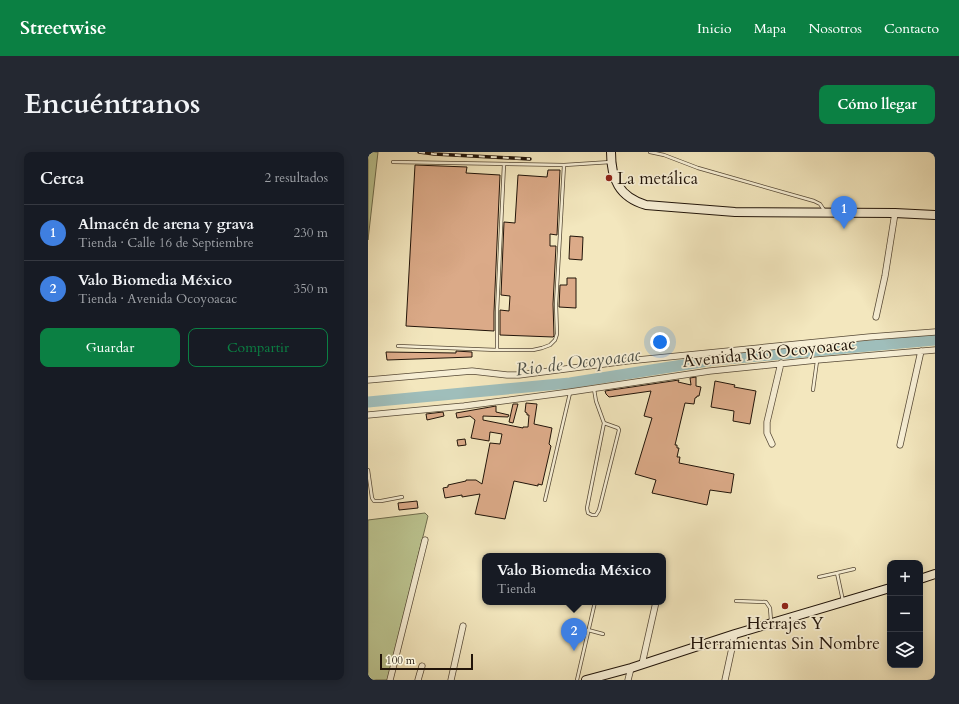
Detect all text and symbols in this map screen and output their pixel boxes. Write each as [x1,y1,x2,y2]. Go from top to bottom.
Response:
text: Streetwise [20,15,107,41]
text: Inicio [697,19,732,38]
text: Mapa [754,19,786,38]
text: Nosotros [808,19,862,38]
text: Contacto [884,19,939,38]
text: Encuéntranos [24,85,200,123]
button: Cómo llegar [819,85,935,124]
text: Cerca [40,167,84,190]
place label: La metálica [617,167,699,190]
text: 2 resultados [264,169,328,187]
marker: La metálica [604,173,614,183]
pin: 1 [831,196,857,229]
text: Almacén de arena y grava [78,214,254,234]
text: 1 [50,224,56,242]
text: 230 m [294,224,328,242]
text: Tienda · Calle 16 de Septiembre [78,234,254,252]
text: Valo Biomedia México [78,270,232,290]
text: 2 [50,280,56,298]
text: 350 m [294,280,328,298]
text: Tienda · Avenida Ocoyoacac [78,290,237,308]
button: Guardar [40,328,180,367]
button: Compartir [188,328,328,367]
your location [650,332,670,352]
street label: Avenida Río Ocoyoacac [681,332,857,373]
water label: Rio de Ocoyoacac [514,342,642,383]
popup [482,553,666,605]
text: Valo Biomedia México [497,560,651,580]
map controls [887,560,923,668]
button: + [887,560,923,596]
text: Tienda [497,580,536,598]
button: − [887,596,923,632]
marker: Herrajes Y Herramientas Sin Nombre [780,601,790,611]
place label: Herrajes Y Herramientas Sin Nombre [690,612,880,655]
pin: 2 [561,618,587,651]
button: layers [887,632,923,668]
scale bar [380,652,473,671]
text: 100 m [386,653,415,668]

